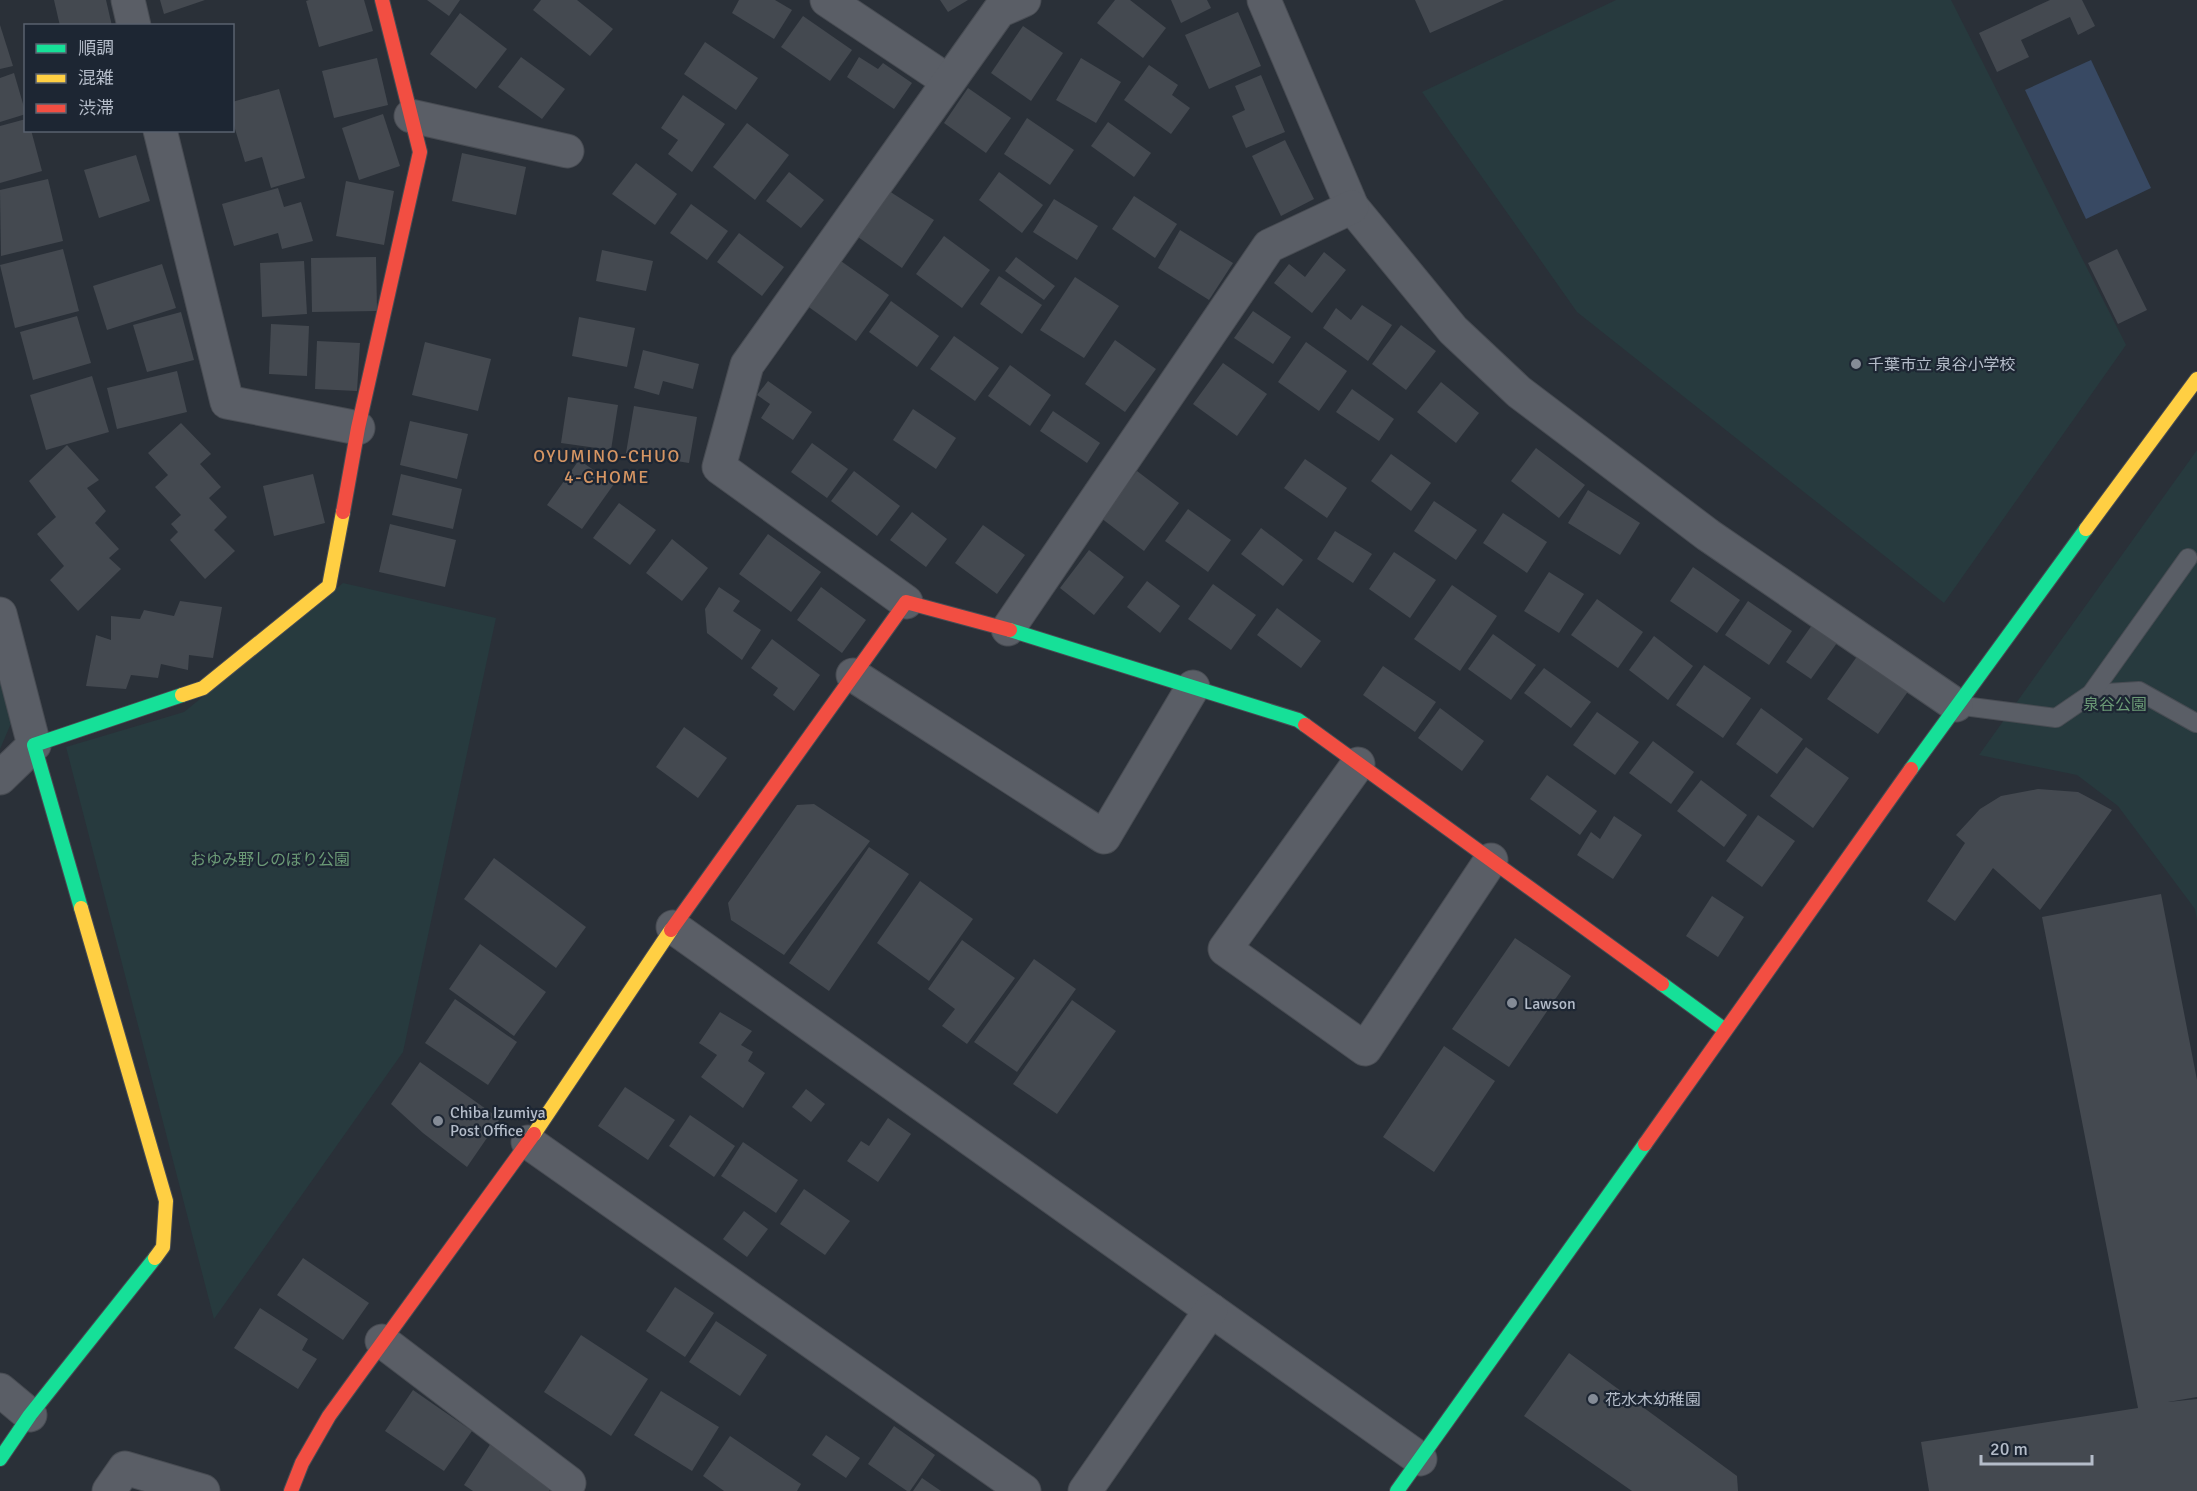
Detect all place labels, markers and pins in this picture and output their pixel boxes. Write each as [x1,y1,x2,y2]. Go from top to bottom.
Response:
place label: 千葉市立 泉谷小学校 [1868,355,2016,375]
marker: 千葉市立 泉谷小学校 [1849,357,1863,371]
place label: Lawson [1524,994,1576,1014]
marker: Lawson [1505,996,1519,1010]
place label: Chiba Izumiya Post Office [450,1103,546,1141]
marker: Chiba Izumiya Post Office [431,1114,445,1128]
place label: 花水木幼稚園 [1605,1390,1701,1410]
marker: 花水木幼稚園 [1586,1392,1600,1406]

